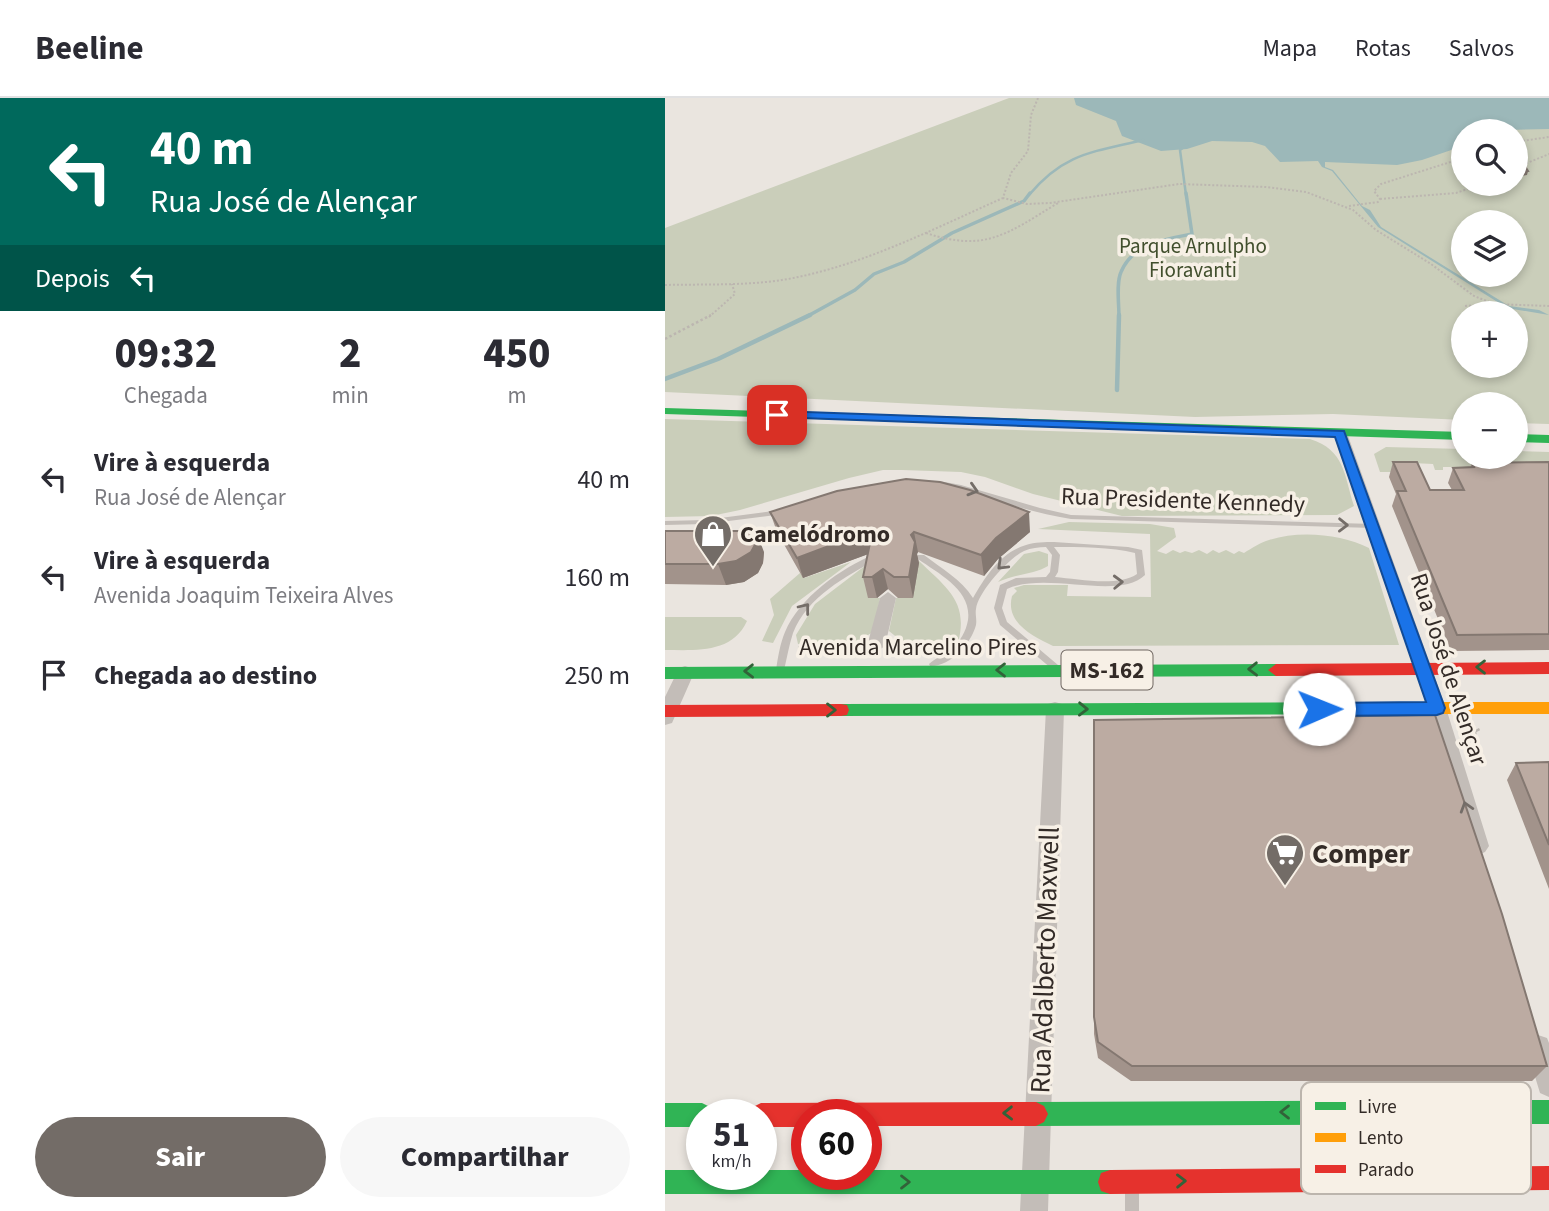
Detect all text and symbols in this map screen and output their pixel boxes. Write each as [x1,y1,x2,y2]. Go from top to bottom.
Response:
text: Beeline [35,25,144,72]
text: Mapa [1262,31,1317,66]
text: Rotas [1355,31,1411,66]
text: Salvos [1449,31,1514,66]
text: 40 m [150,114,254,184]
map controls [1451,119,1528,469]
button: search [1451,119,1528,196]
icon: left [35,126,126,217]
text: Rua José de Alençar [150,179,417,225]
button: layers [1451,210,1528,287]
park label: Parque Arnulpho Fioravanti [1119,231,1267,285]
icon: left [124,259,162,297]
text: Depois [35,260,110,297]
button: + [1451,301,1528,378]
text: 09:32 [114,324,217,384]
text: 2 [339,324,361,384]
text: 450 [483,324,551,384]
text: Chegada [124,379,208,412]
text: min [332,379,369,412]
text: m [507,379,526,412]
pin [747,385,807,445]
button: − [1451,392,1528,469]
icon: arrive [758,396,796,434]
text: Vire à esquerda [94,444,270,481]
icon: left [35,460,73,498]
text: 40 m [577,461,630,498]
street label: Rua Presidente Kennedy [1060,479,1306,522]
text: Rua José de Alençar [94,481,286,514]
one-way arrow [967,482,979,497]
shop icon: Camelódromo [692,513,734,568]
place label: Camelódromo [740,517,890,552]
one-way arrow [1338,518,1349,533]
text: Vire à esquerda [94,542,270,579]
one-way arrow [997,557,1010,570]
icon: left [35,558,73,596]
text: 160 m [564,559,630,596]
street label: Rua José de Alençar [1401,569,1496,770]
one-way arrow [1112,575,1123,590]
text: Avenida Joaquim Teixeira Alves [94,579,393,612]
one-way arrow [797,604,810,616]
street label: Avenida Marcelino Pires [799,630,1037,665]
road number: MS-162 [1061,650,1153,690]
icon: arrive [35,656,73,694]
text: Chegada ao destino [94,657,317,694]
text: 250 m [564,657,630,694]
one-way arrow [1475,659,1486,675]
one-way arrow [1248,661,1258,677]
one-way arrow [996,662,1006,678]
one-way arrow [744,663,754,679]
position arrow [1282,672,1356,746]
one-way arrow [1078,701,1089,717]
one-way arrow [826,702,837,718]
one-way arrow [1460,802,1475,814]
street label: Rua Adalberto Maxwell [1020,826,1070,1094]
supermarket icon: Comper [1264,832,1306,887]
place label: Comper [1312,834,1410,874]
legend [1301,1082,1531,1194]
text: Livre [1358,1094,1397,1121]
speed limit sign: 60 [791,1099,882,1190]
one-way arrow [1279,1104,1290,1120]
one-way arrow [1003,1105,1013,1121]
text: 51 [713,1110,750,1160]
button: Sair [35,1117,326,1197]
button: Compartilhar [340,1117,630,1197]
text: Lento [1358,1125,1403,1152]
text: km/h [712,1149,751,1174]
text: Parado [1358,1157,1414,1184]
one-way arrow [1176,1173,1187,1189]
one-way arrow [900,1174,910,1190]

